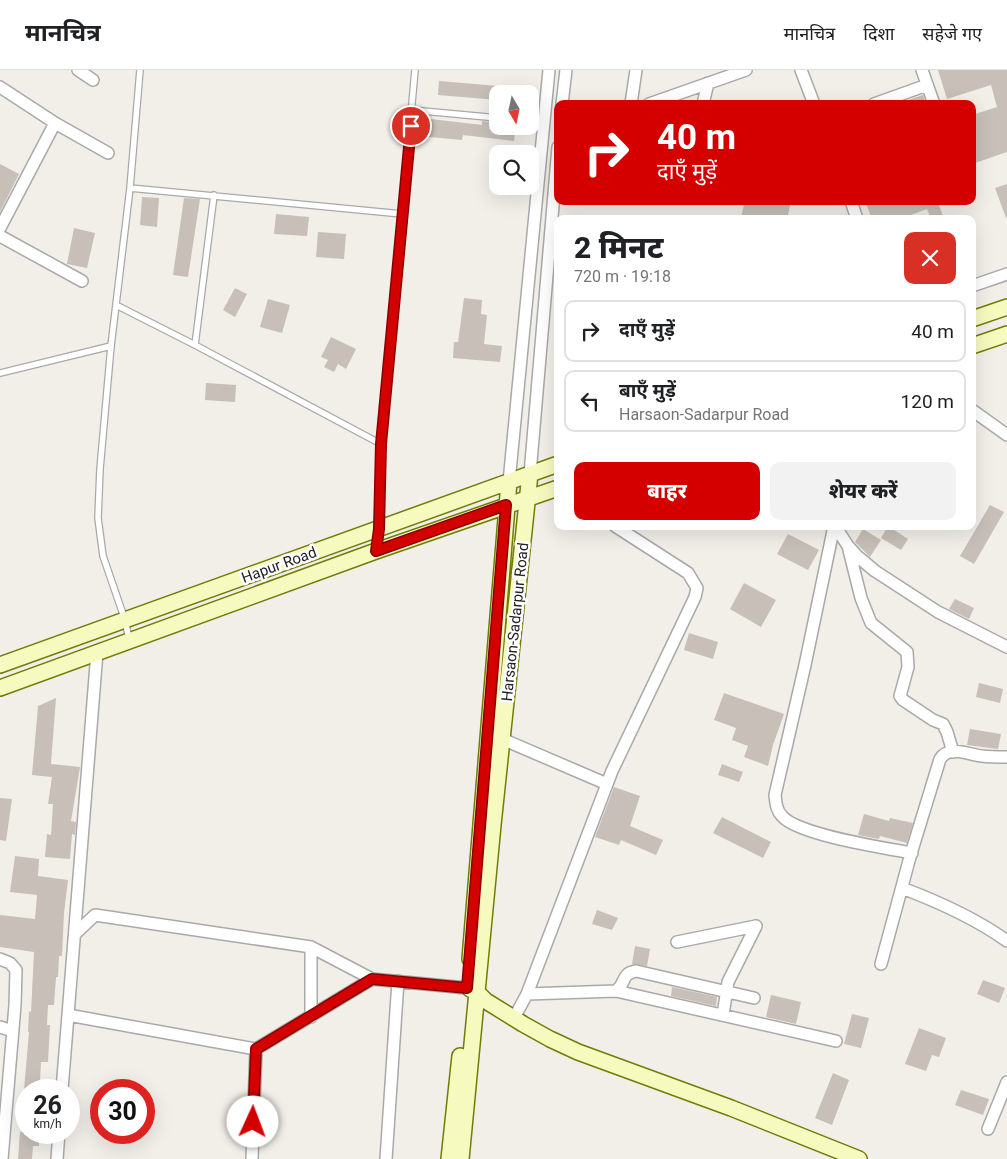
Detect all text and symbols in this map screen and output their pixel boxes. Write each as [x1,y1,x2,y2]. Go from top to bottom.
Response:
text: मानचित्र [25,19,101,47]
text: मानचित्र [784,23,835,44]
text: दिशा [863,23,894,44]
text: सहेजे गए [922,23,982,44]
north arrow [489,85,539,135]
map controls [489,85,539,195]
pin [390,105,432,147]
icon: arrive [397,112,425,140]
text: 40 m [657,117,736,158]
icon: right [574,120,639,185]
button: search [489,145,539,195]
text: दाएँ मुड़ें [657,159,717,184]
text: 2 मिनट [574,230,663,265]
button: close [904,232,956,284]
text: 720 m · 19:18 [574,267,671,286]
icon: right [576,317,604,345]
text: दाएँ मुड़ें [619,318,675,341]
text: 40 m [911,320,954,343]
text: बाएँ मुड़ें [619,379,676,402]
icon: left [576,387,604,415]
text: 120 m [901,390,954,413]
text: Harsaon-Sadarpur Road [619,405,789,424]
button: बाहर [574,462,760,520]
button: शेयर करें [770,462,956,520]
street label: Harsaon-Sadarpur Road [498,542,532,702]
street label: Hapur Road [239,543,319,587]
speed limit sign: 30 [90,1079,155,1144]
text: 26 [33,1091,62,1120]
position arrow [226,1095,278,1147]
text: km/h [33,1117,62,1131]

